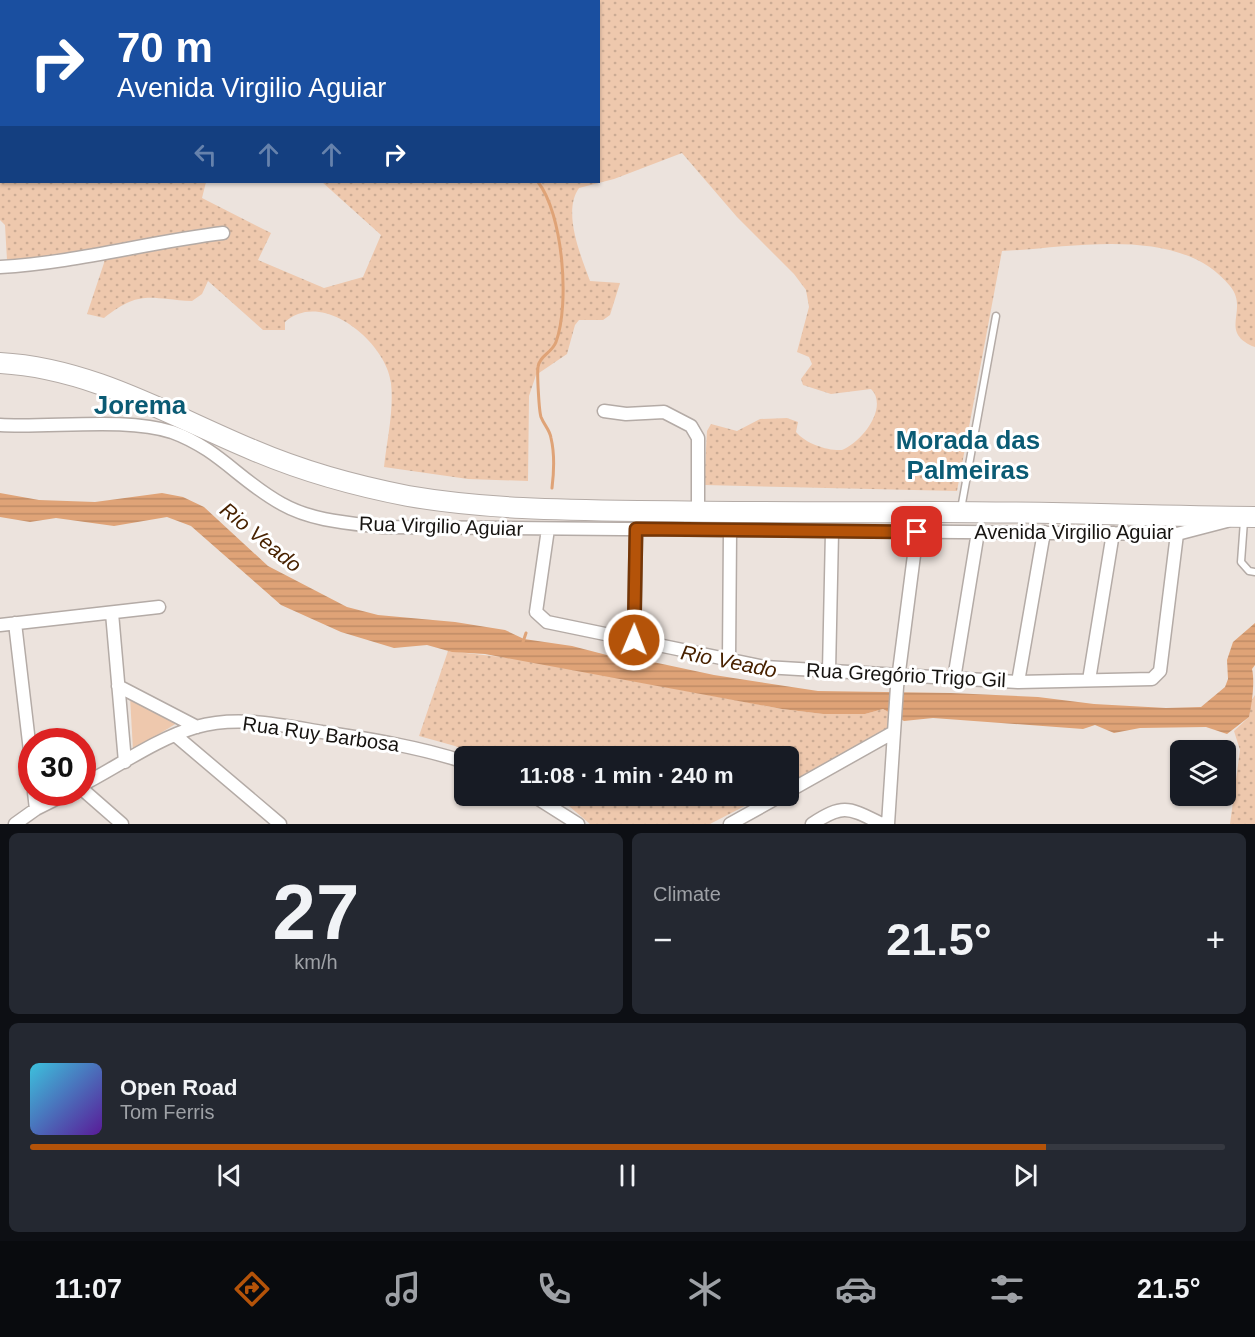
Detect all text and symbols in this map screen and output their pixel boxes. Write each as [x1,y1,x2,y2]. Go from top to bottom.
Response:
icon: right [18,24,96,102]
text: 70 m [117,24,213,71]
text: Avenida Virgilio Aguiar [117,73,386,103]
icon: left [189,138,222,171]
icon: ahead [252,138,285,171]
icon: ahead [315,138,348,171]
icon: right [378,138,411,171]
district label: Jorema [94,390,187,420]
district label: Morada das Palmeiras [896,425,1040,485]
water label: Rio Veado [216,497,306,577]
pin [891,506,942,557]
street label: Rua Virgilio Aguiar [359,512,524,540]
icon: arrive [900,515,933,548]
street label: Avenida Virgilio Aguiar [974,521,1174,543]
position arrow [602,608,666,672]
water label: Rio Veado [679,640,779,682]
street label: Rua Gregório Trigo Gil [806,659,1006,691]
street label: Rua Ruy Barbosa [241,712,402,756]
speed limit sign: 30 [18,728,96,806]
map controls [1170,740,1236,806]
button: layers [1170,740,1236,806]
text: 11:08 · 1 min · 240 m [520,763,734,788]
text: 27 [273,868,359,956]
text: Climate [653,883,721,905]
text: 21.5° [886,914,992,965]
text: − [653,921,672,958]
text: + [1206,921,1225,958]
text: km/h [294,951,338,973]
text: Open Road [120,1075,237,1100]
text: Tom Ferris [120,1101,214,1123]
icon: previous [213,1159,246,1192]
icon: pause [611,1159,644,1192]
icon: next [1009,1159,1042,1192]
icon: directions [231,1268,273,1310]
icon: music [382,1268,424,1310]
icon: phone [533,1268,575,1310]
icon: climate [684,1268,726,1310]
icon: car [835,1268,877,1310]
icon: filters [986,1268,1028,1310]
text: 11:07 [55,1274,122,1304]
text: 21.5° [1137,1274,1200,1304]

